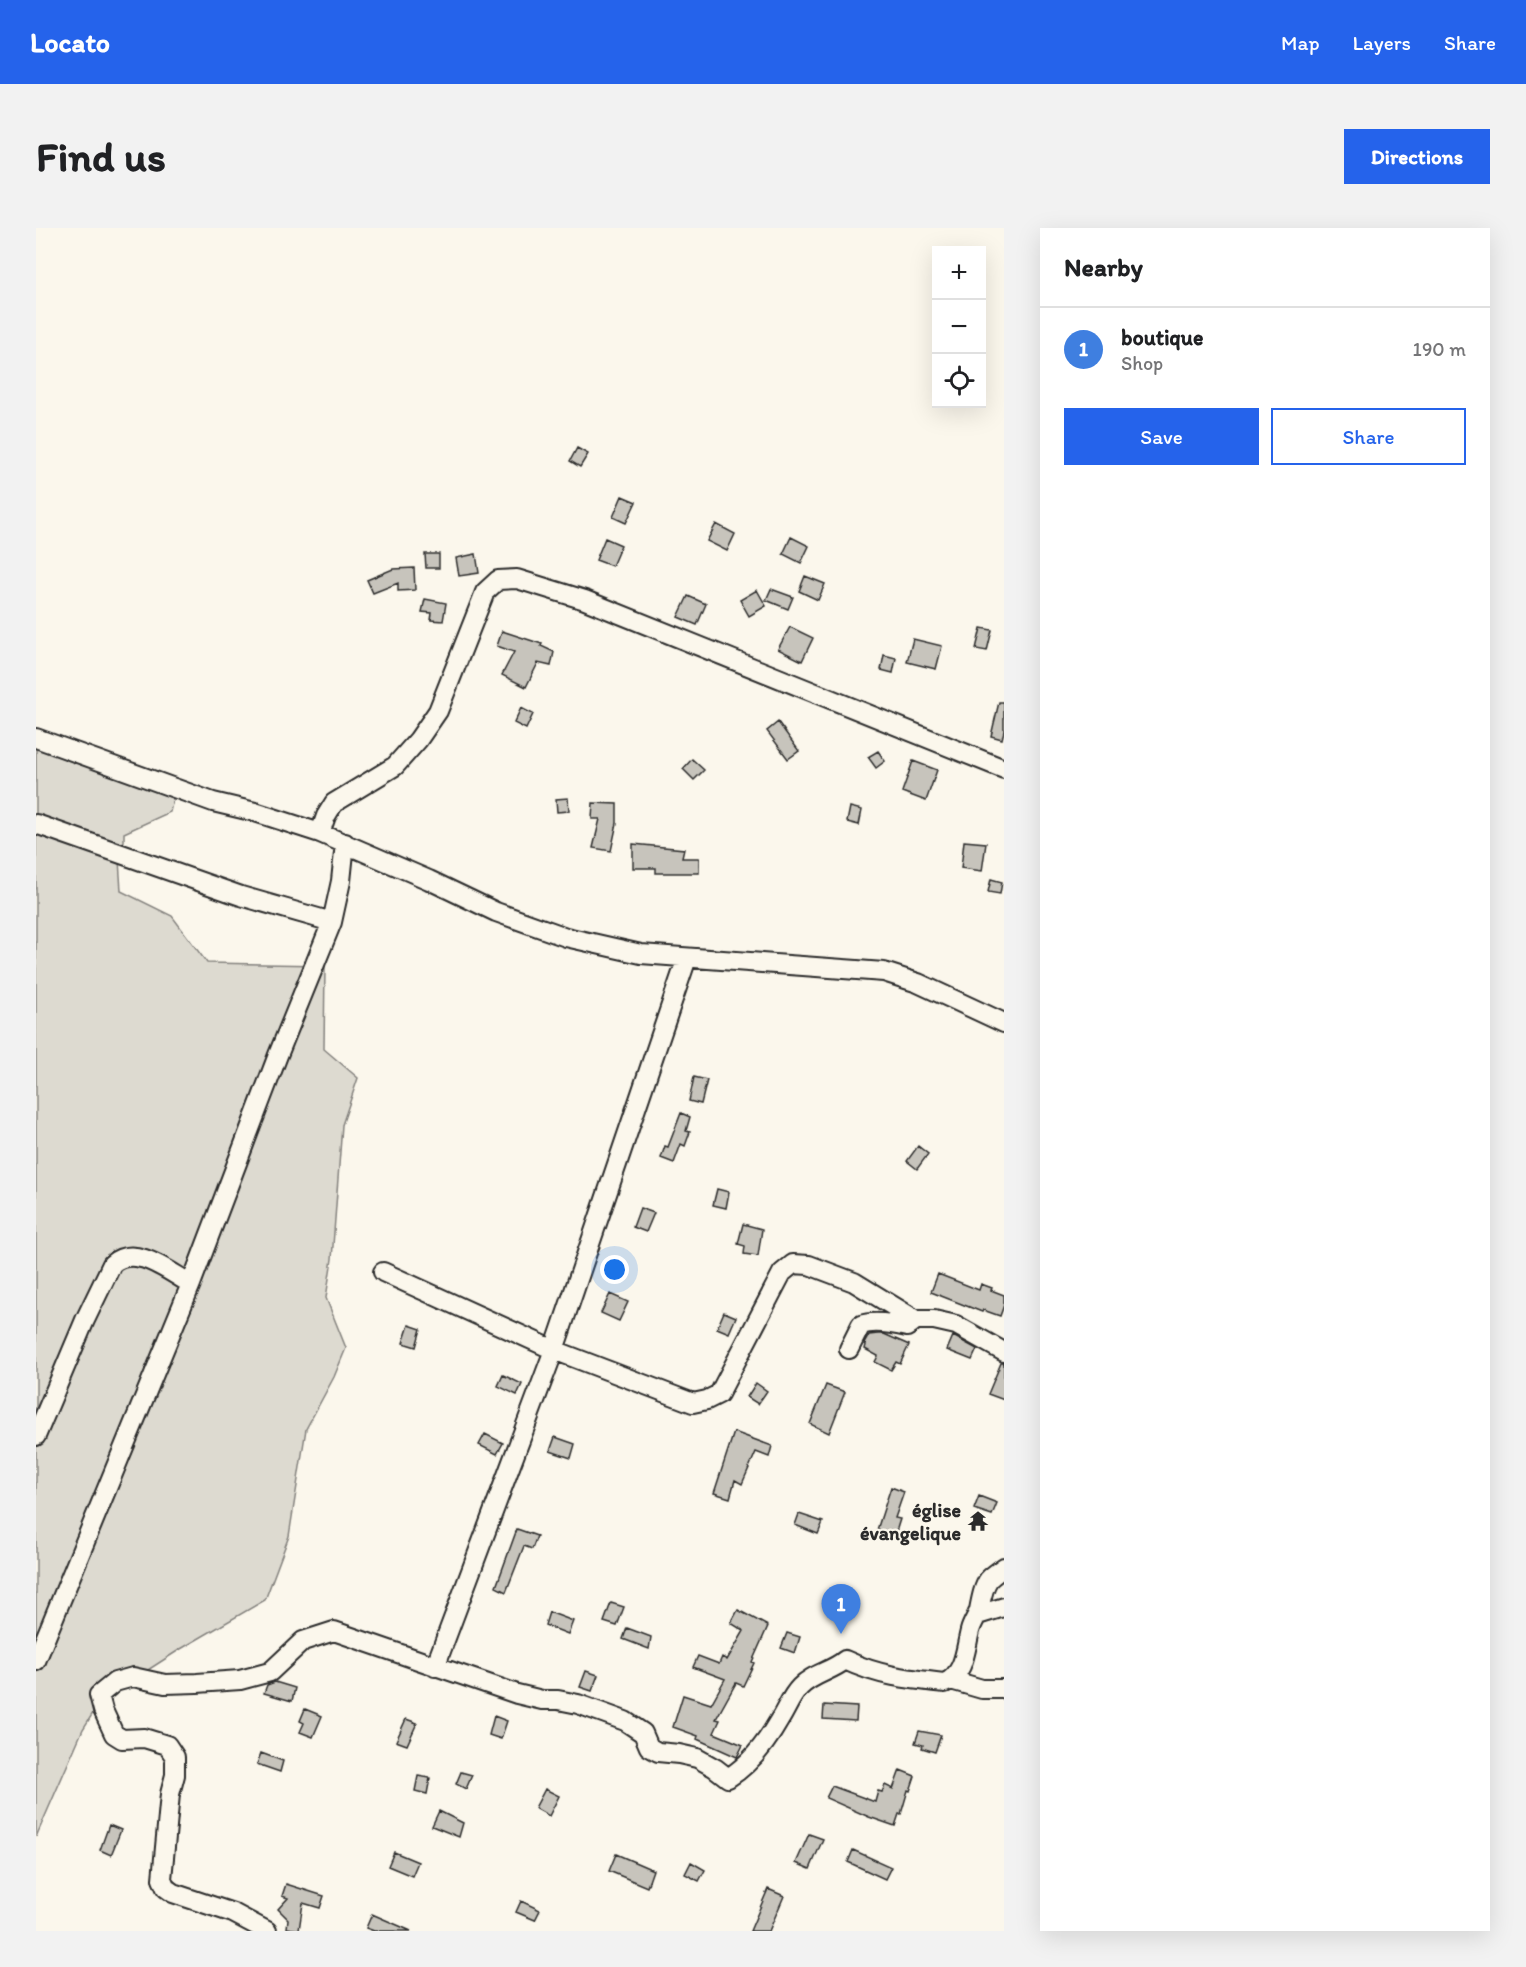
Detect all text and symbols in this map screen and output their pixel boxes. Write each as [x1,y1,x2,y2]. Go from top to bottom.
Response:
text: Locato [30,25,110,59]
text: Map [1281,30,1320,55]
text: Layers [1353,30,1411,55]
text: Share [1444,30,1496,55]
button: Directions [1344,129,1490,184]
text: Find us [36,131,166,182]
map controls [932,246,986,408]
button: + [932,246,986,300]
text: Nearby [1064,251,1143,283]
button: − [932,300,986,354]
text: boutique [1121,324,1203,351]
text: 1 [1079,337,1088,361]
text: 190 m [1413,337,1466,361]
text: Shop [1121,351,1163,375]
button: locate [932,354,986,408]
button: Save [1064,408,1259,465]
button: Share [1271,408,1466,465]
your location [600,1255,629,1284]
place label: église évangelique [860,1498,961,1546]
temple icon: église évangelique [966,1509,990,1533]
pin: 1 [822,1584,860,1634]

